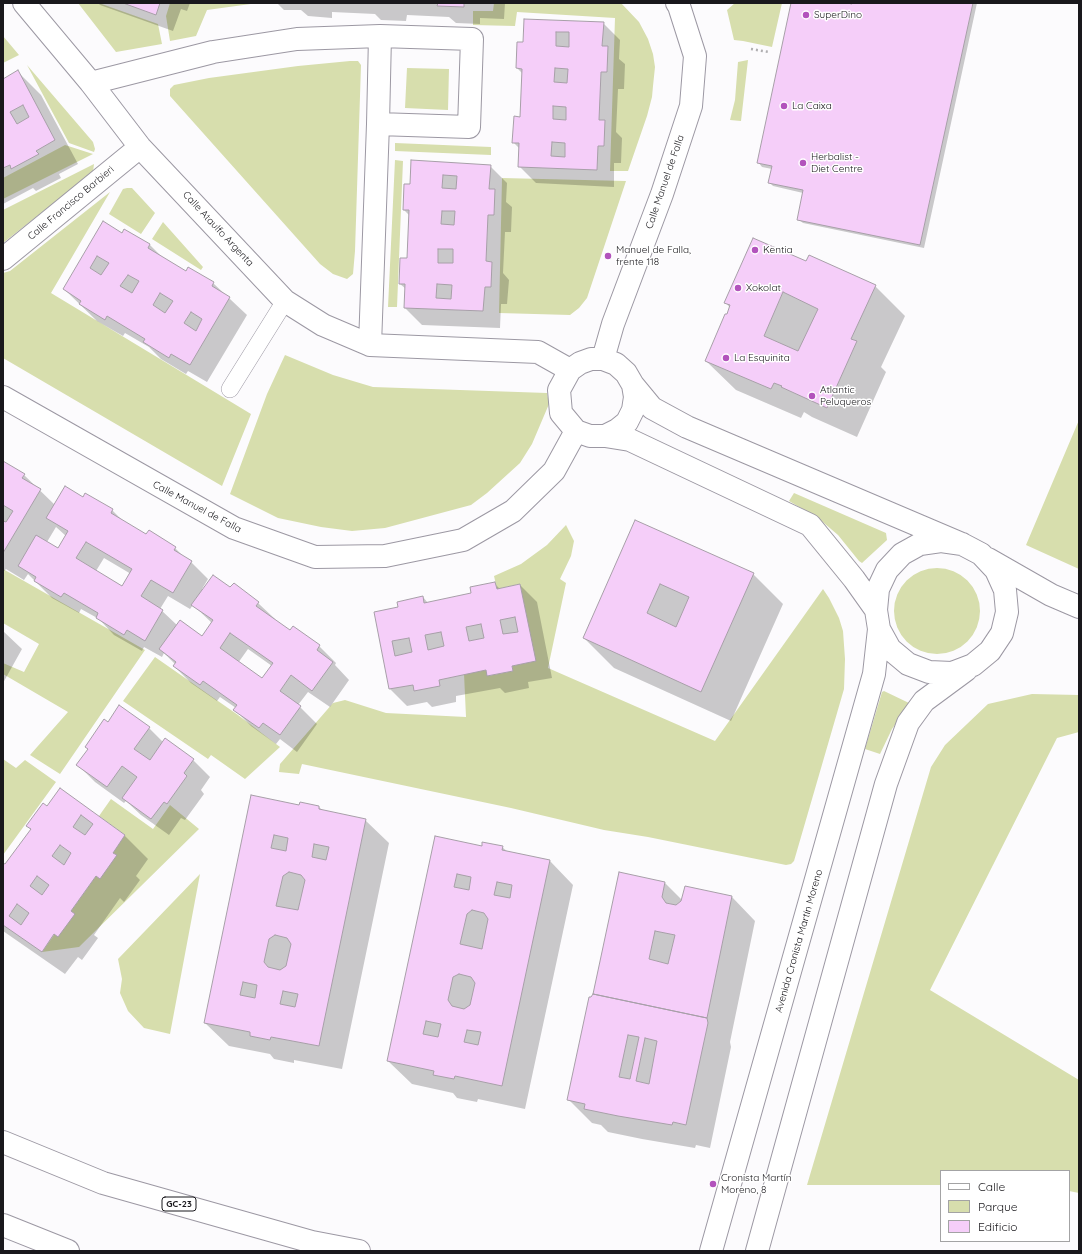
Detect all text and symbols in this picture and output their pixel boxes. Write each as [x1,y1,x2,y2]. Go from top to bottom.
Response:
place label: SuperDino [814,9,862,21]
marker: SuperDino [801,10,811,20]
place label: La Caixa [792,100,832,112]
marker: La Caixa [779,101,789,111]
street label: Calle Manuel de Falla [643,133,687,231]
place label: Herbalist - Diet Centre [811,151,863,174]
marker: Herbalist - Diet Centre [798,158,808,168]
street label: Calle Francisco Barbieri [25,163,117,243]
street label: Calle Ataulfo Argenta [180,189,256,269]
place label: Manuel de Falla, frente 118 [616,244,691,268]
place label: Kentia [763,244,793,256]
marker: Kentia [750,245,760,255]
marker: Manuel de Falla, frente 118 [603,251,613,261]
place label: Xokolat [746,282,781,294]
marker: Xokolat [733,283,743,293]
place label: La Esquinita [734,352,790,364]
marker: La Esquinita [721,353,731,363]
place label: Atlantic Peluqueros [820,384,871,408]
marker: Atlantic Peluqueros [807,391,817,401]
street label: Calle Manuel de Falla [151,479,243,535]
street label: Avenida Cronista Martín Moreno [773,868,825,1014]
legend [940,1170,1070,1242]
place label: Cronista Martín Moreno, 8 [721,1172,791,1196]
marker: Cronista Martín Moreno, 8 [708,1179,718,1189]
text: Calle [978,1179,1005,1194]
road number: GC-23 [162,1197,196,1211]
text: Parque [978,1199,1018,1214]
text: Edificio [978,1219,1018,1234]

